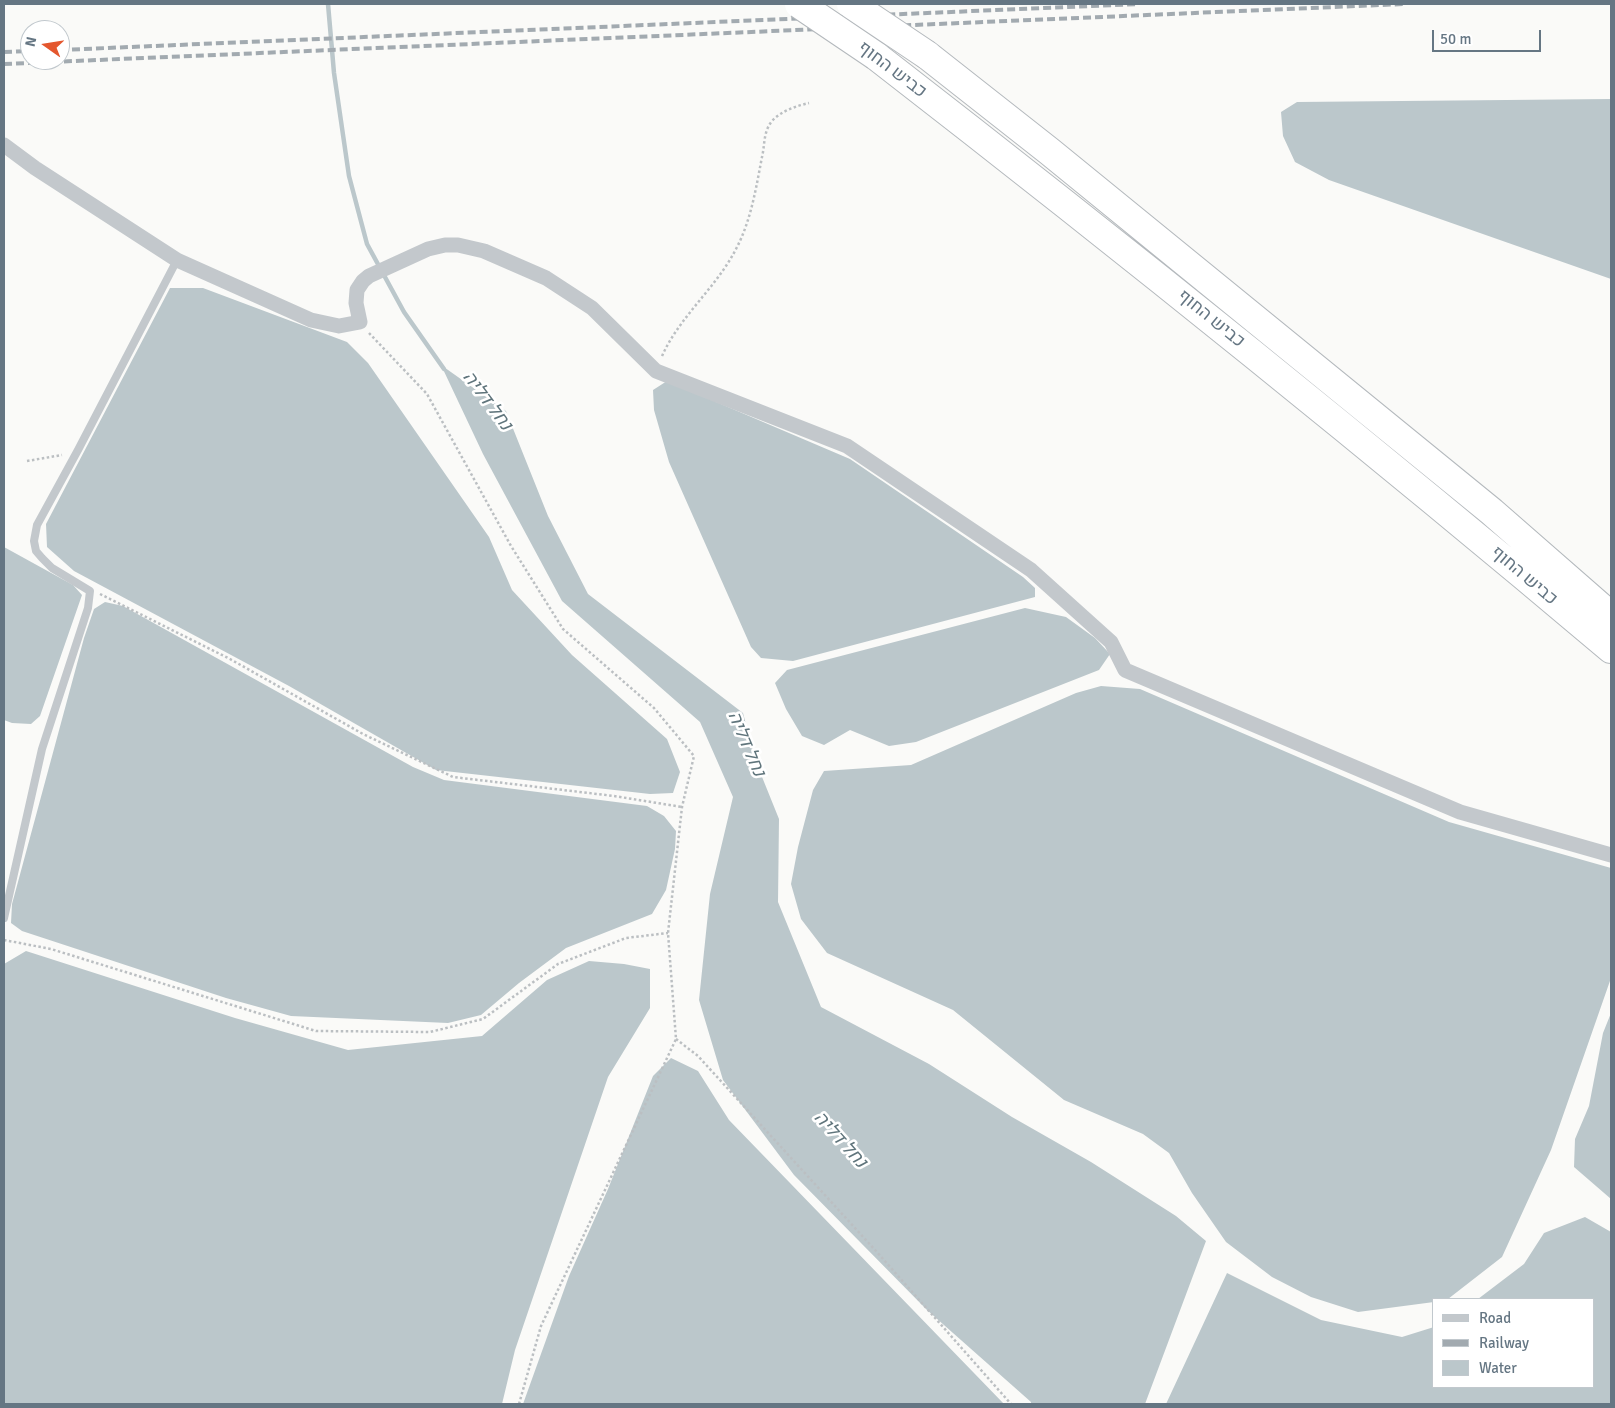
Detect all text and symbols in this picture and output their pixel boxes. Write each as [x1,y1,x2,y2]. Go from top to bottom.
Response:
north arrow [20,20,70,70]
scale bar [1435,20,1544,52]
text: 50 m [1440,30,1471,48]
text: N [21,35,40,48]
street label: כביש החוף [853,37,931,103]
street label: כביש החוף [1173,285,1249,353]
water label: נחל דליה [457,367,517,435]
street label: כביש החוף [1486,542,1562,610]
water label: נחל דליה [722,708,770,780]
water label: נחל דליה [808,1107,872,1173]
legend [1432,1298,1595,1388]
text: Road [1479,1309,1511,1327]
text: Railway [1479,1334,1529,1352]
text: Water [1479,1359,1517,1377]

